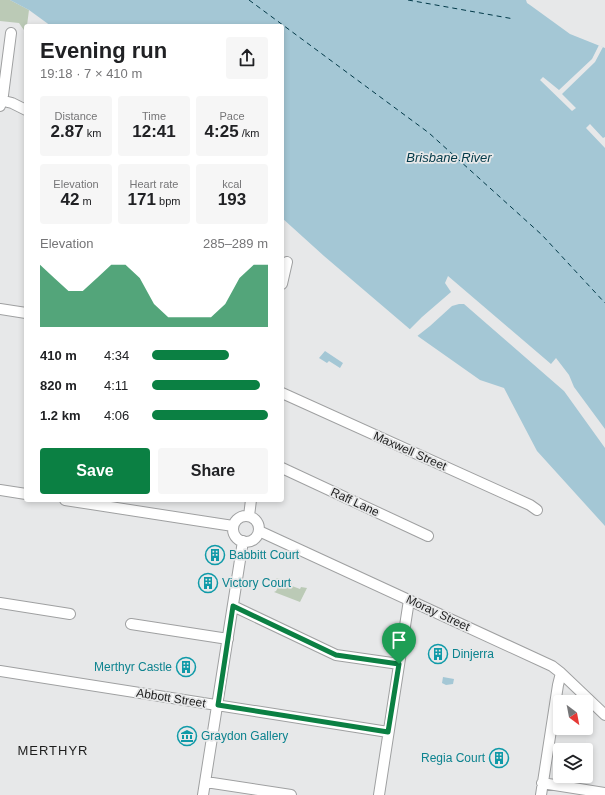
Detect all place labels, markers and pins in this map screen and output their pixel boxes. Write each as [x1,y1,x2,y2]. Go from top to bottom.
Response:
building icon: Babbitt Court [204,544,226,566]
place label: Babbitt Court [229,548,300,562]
building icon: Victory Court [197,572,219,594]
place label: Victory Court [222,576,292,590]
pin [382,623,416,664]
building icon: Dinjerra [427,643,449,665]
place label: Dinjerra [452,647,494,661]
building icon: Merthyr Castle [175,656,197,678]
place label: Merthyr Castle [94,660,172,674]
museum icon: Graydon Gallery [176,725,198,747]
place label: Graydon Gallery [201,729,288,743]
building icon: Regia Court [488,747,510,769]
place label: Regia Court [421,751,486,765]

